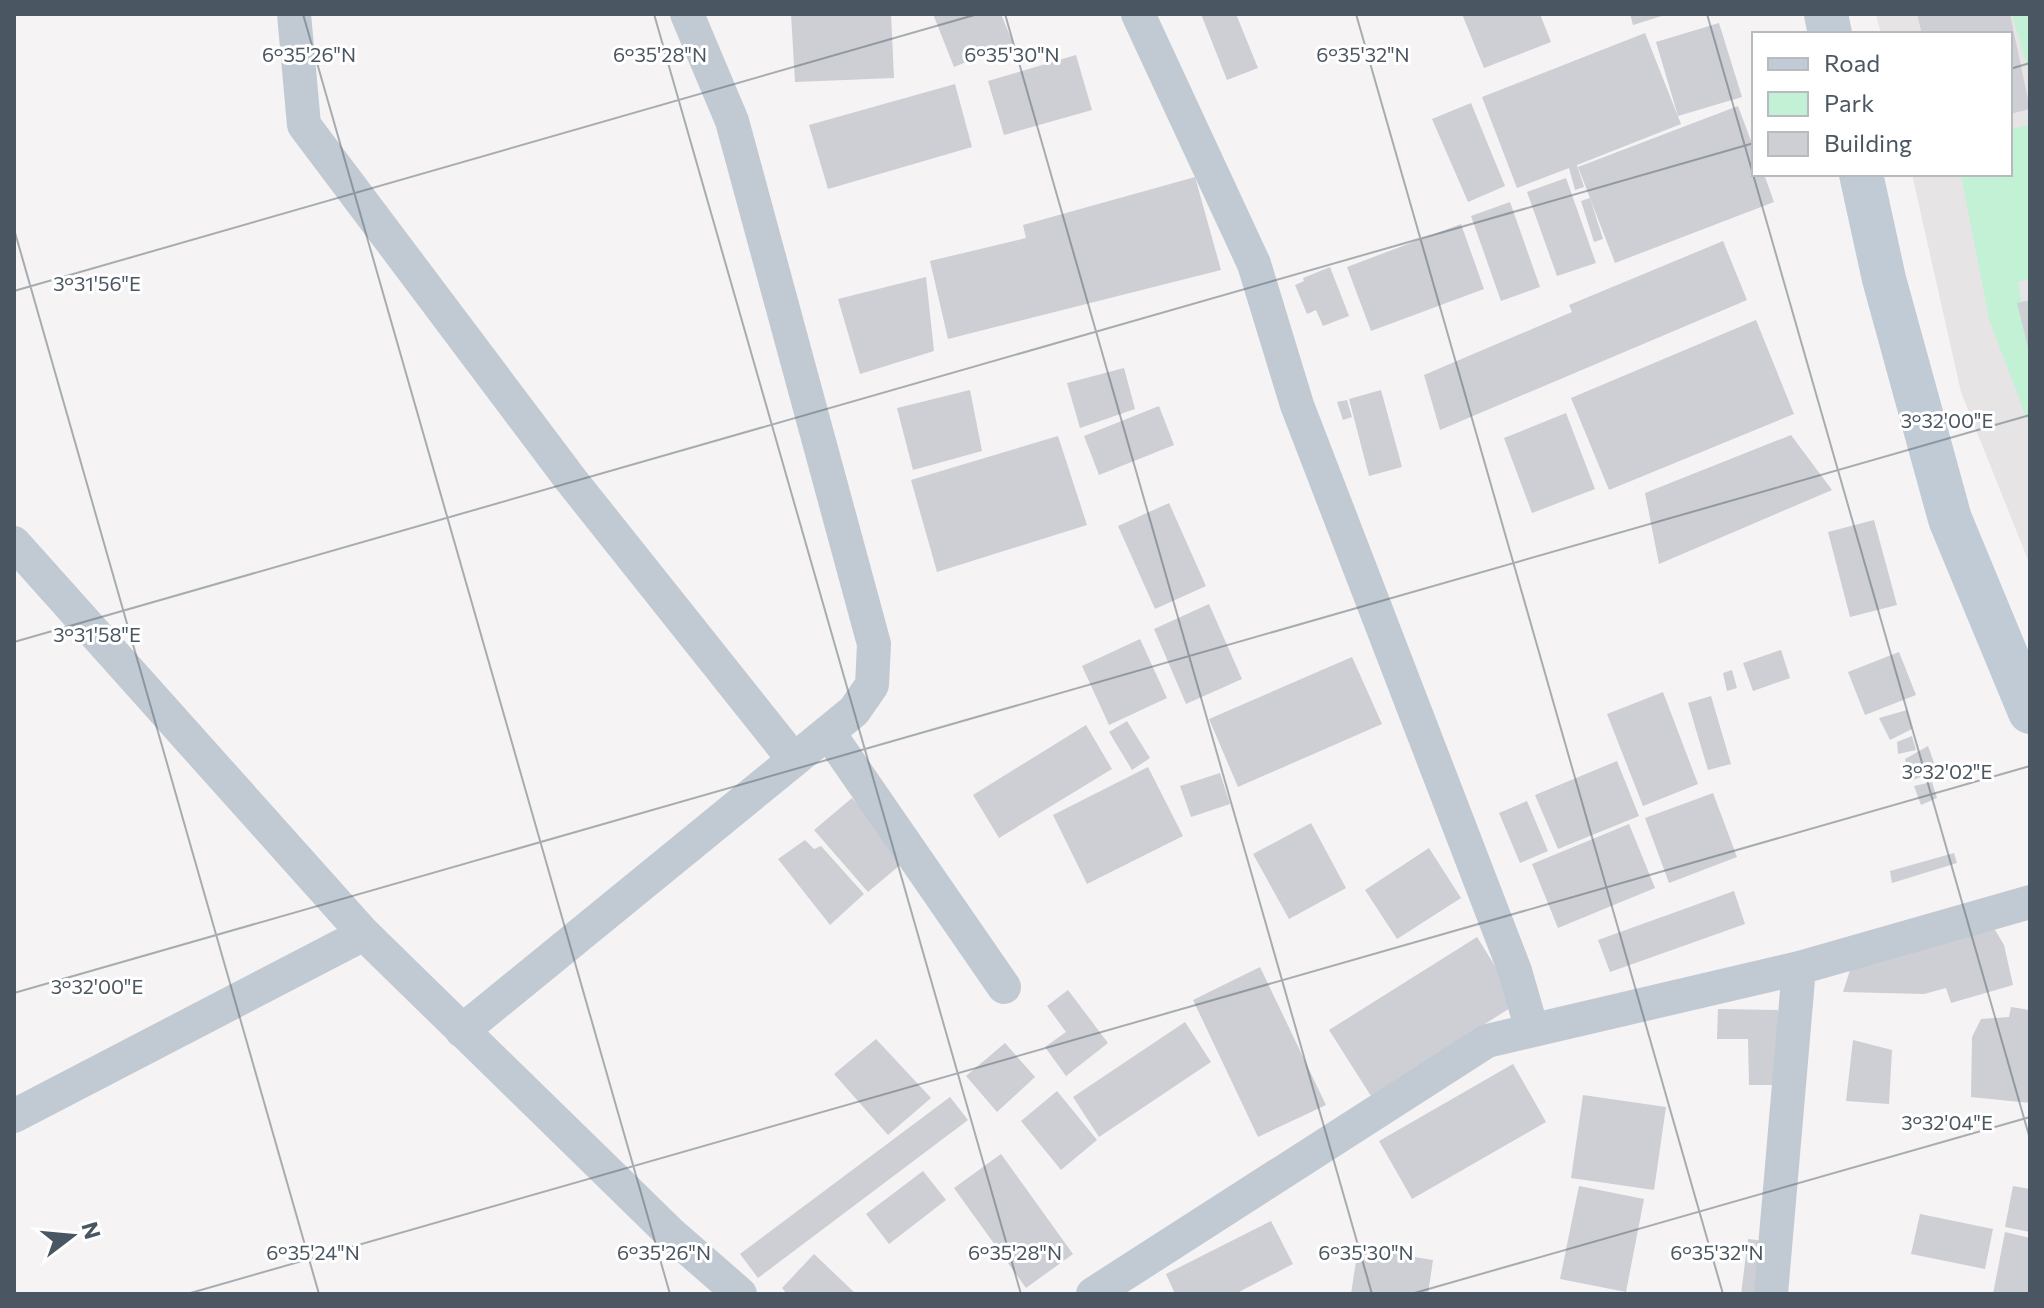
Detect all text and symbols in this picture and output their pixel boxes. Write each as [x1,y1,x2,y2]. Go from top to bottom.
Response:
legend [1752,32,2012,176]
text: 6°35'26"N [262,42,356,66]
text: 6°35'28"N [613,42,707,66]
text: 6°35'30"N [964,42,1060,66]
text: 6°35'32"N [1316,42,1410,66]
text: Road [1824,48,1880,77]
text: Park [1824,88,1874,117]
text: Building [1824,128,1912,157]
text: 3°31'56"E [53,271,141,295]
text: 3°32'00"E [1901,408,1993,432]
text: 3°31'58"E [53,622,141,646]
text: 3°32'02"E [1902,759,1992,783]
text: 3°32'00"E [51,974,143,998]
text: 3°32'04"E [1901,1110,1993,1134]
north arrow [32,1196,112,1276]
text: N [76,1219,107,1242]
text: 6°35'24"N [266,1240,360,1264]
text: 6°35'26"N [617,1240,711,1264]
text: 6°35'28"N [968,1240,1062,1264]
text: 6°35'30"N [1318,1240,1414,1264]
text: 6°35'32"N [1670,1240,1764,1264]

